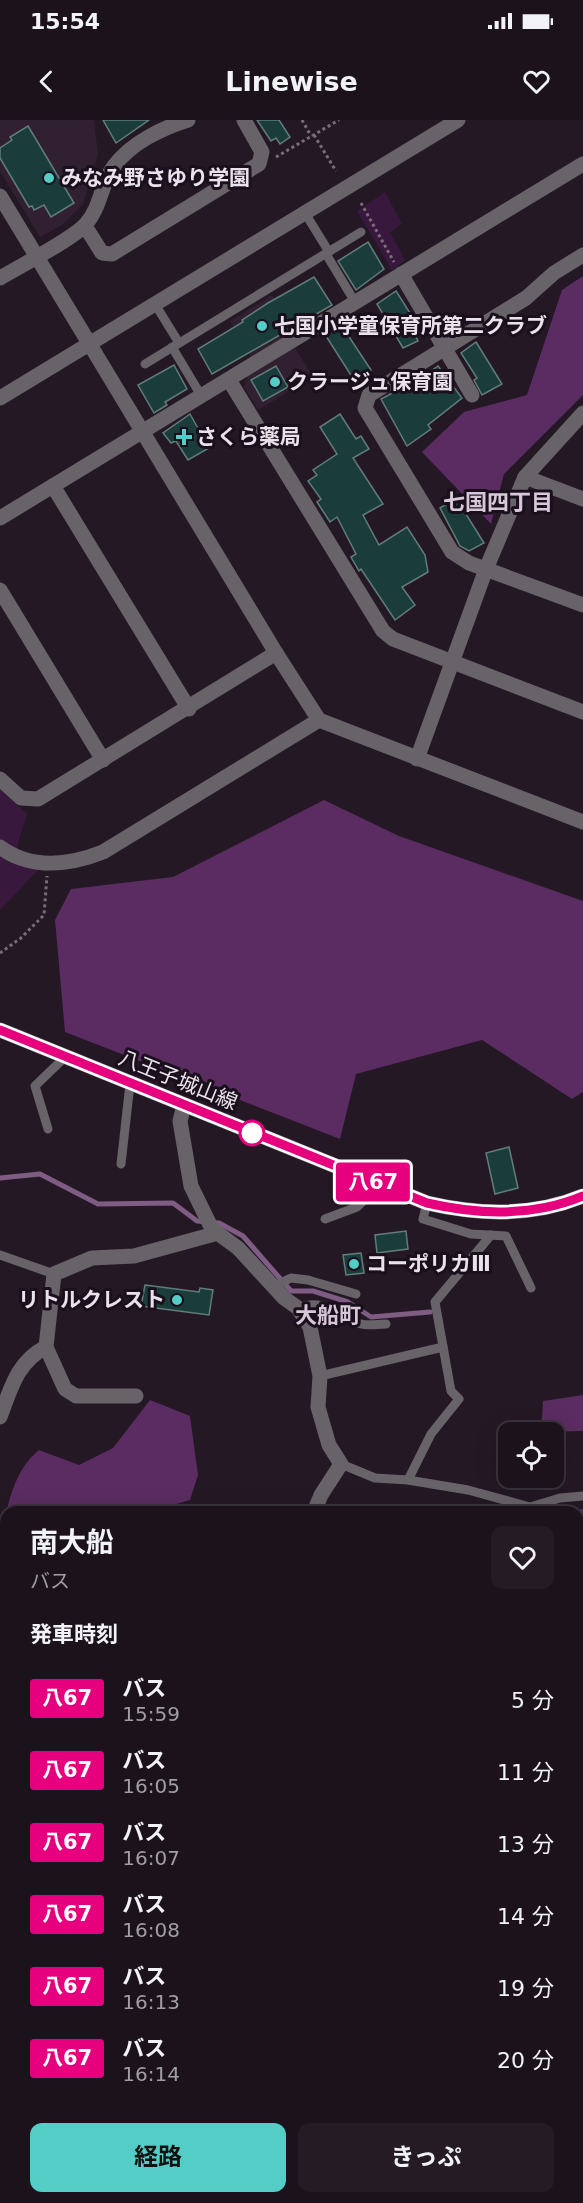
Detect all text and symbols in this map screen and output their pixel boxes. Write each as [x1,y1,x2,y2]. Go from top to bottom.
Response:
text: 15:54 [30,9,100,34]
icon: back [30,65,63,98]
icon: heart [520,65,553,98]
text: Linewise [225,66,358,97]
place label: みなみ野さゆり学園 [61,166,250,190]
marker: みなみ野さゆり学園 [42,171,56,185]
place label: 七国小学童保育所第二クラブ [274,314,547,338]
marker: 七国小学童保育所第二クラブ [255,319,269,333]
place label: クラージュ保育園 [287,370,453,394]
marker: クラージュ保育園 [268,375,282,389]
place label: さくら薬局 [196,425,301,449]
marker: さくら薬局 [177,430,191,444]
district label: 七国四丁目 [443,490,553,515]
street label: 八王子城山線 [115,1045,241,1115]
unlabelled marker [239,1120,265,1146]
line badge: 八67 [338,1162,407,1202]
text: 八67 [348,1170,398,1194]
place label: コーポリカⅢ [366,1252,491,1276]
marker: コーポリカⅢ [347,1257,361,1271]
place label: リトルクレスト [18,1288,165,1312]
marker: リトルクレスト [170,1293,184,1307]
district label: 大船町 [295,1303,361,1328]
map controls [498,1422,564,1488]
button: locate [498,1422,564,1488]
text: 南大船 [30,1526,114,1559]
button: heart [491,1526,554,1589]
text: バス [30,1569,70,1593]
text: 発車時刻 [30,1622,118,1647]
text: バス [122,1676,166,1701]
text: 八67 [42,1686,92,1710]
text: 5 分 [511,1688,554,1713]
text: 15:59 [122,1702,180,1726]
text: バス [122,1748,166,1773]
text: 八67 [42,1758,92,1782]
text: 11 分 [497,1760,554,1785]
text: 16:05 [122,1774,180,1798]
text: バス [122,1820,166,1845]
text: 八67 [42,1830,92,1854]
text: 13 分 [497,1832,554,1857]
text: 16:07 [122,1846,180,1870]
text: バス [122,1892,166,1917]
text: 八67 [42,1902,92,1926]
text: 14 分 [497,1904,554,1929]
text: 16:08 [122,1918,180,1942]
text: バス [122,1964,166,1989]
text: 八67 [42,1974,92,1998]
text: 19 分 [497,1976,554,2001]
text: 16:13 [122,1990,180,2014]
text: バス [122,2036,166,2061]
text: 八67 [42,2046,92,2070]
text: 20 分 [497,2048,554,2073]
text: 16:14 [122,2062,180,2086]
button: 経路 [30,2123,286,2192]
button: きっぷ [298,2123,554,2192]

